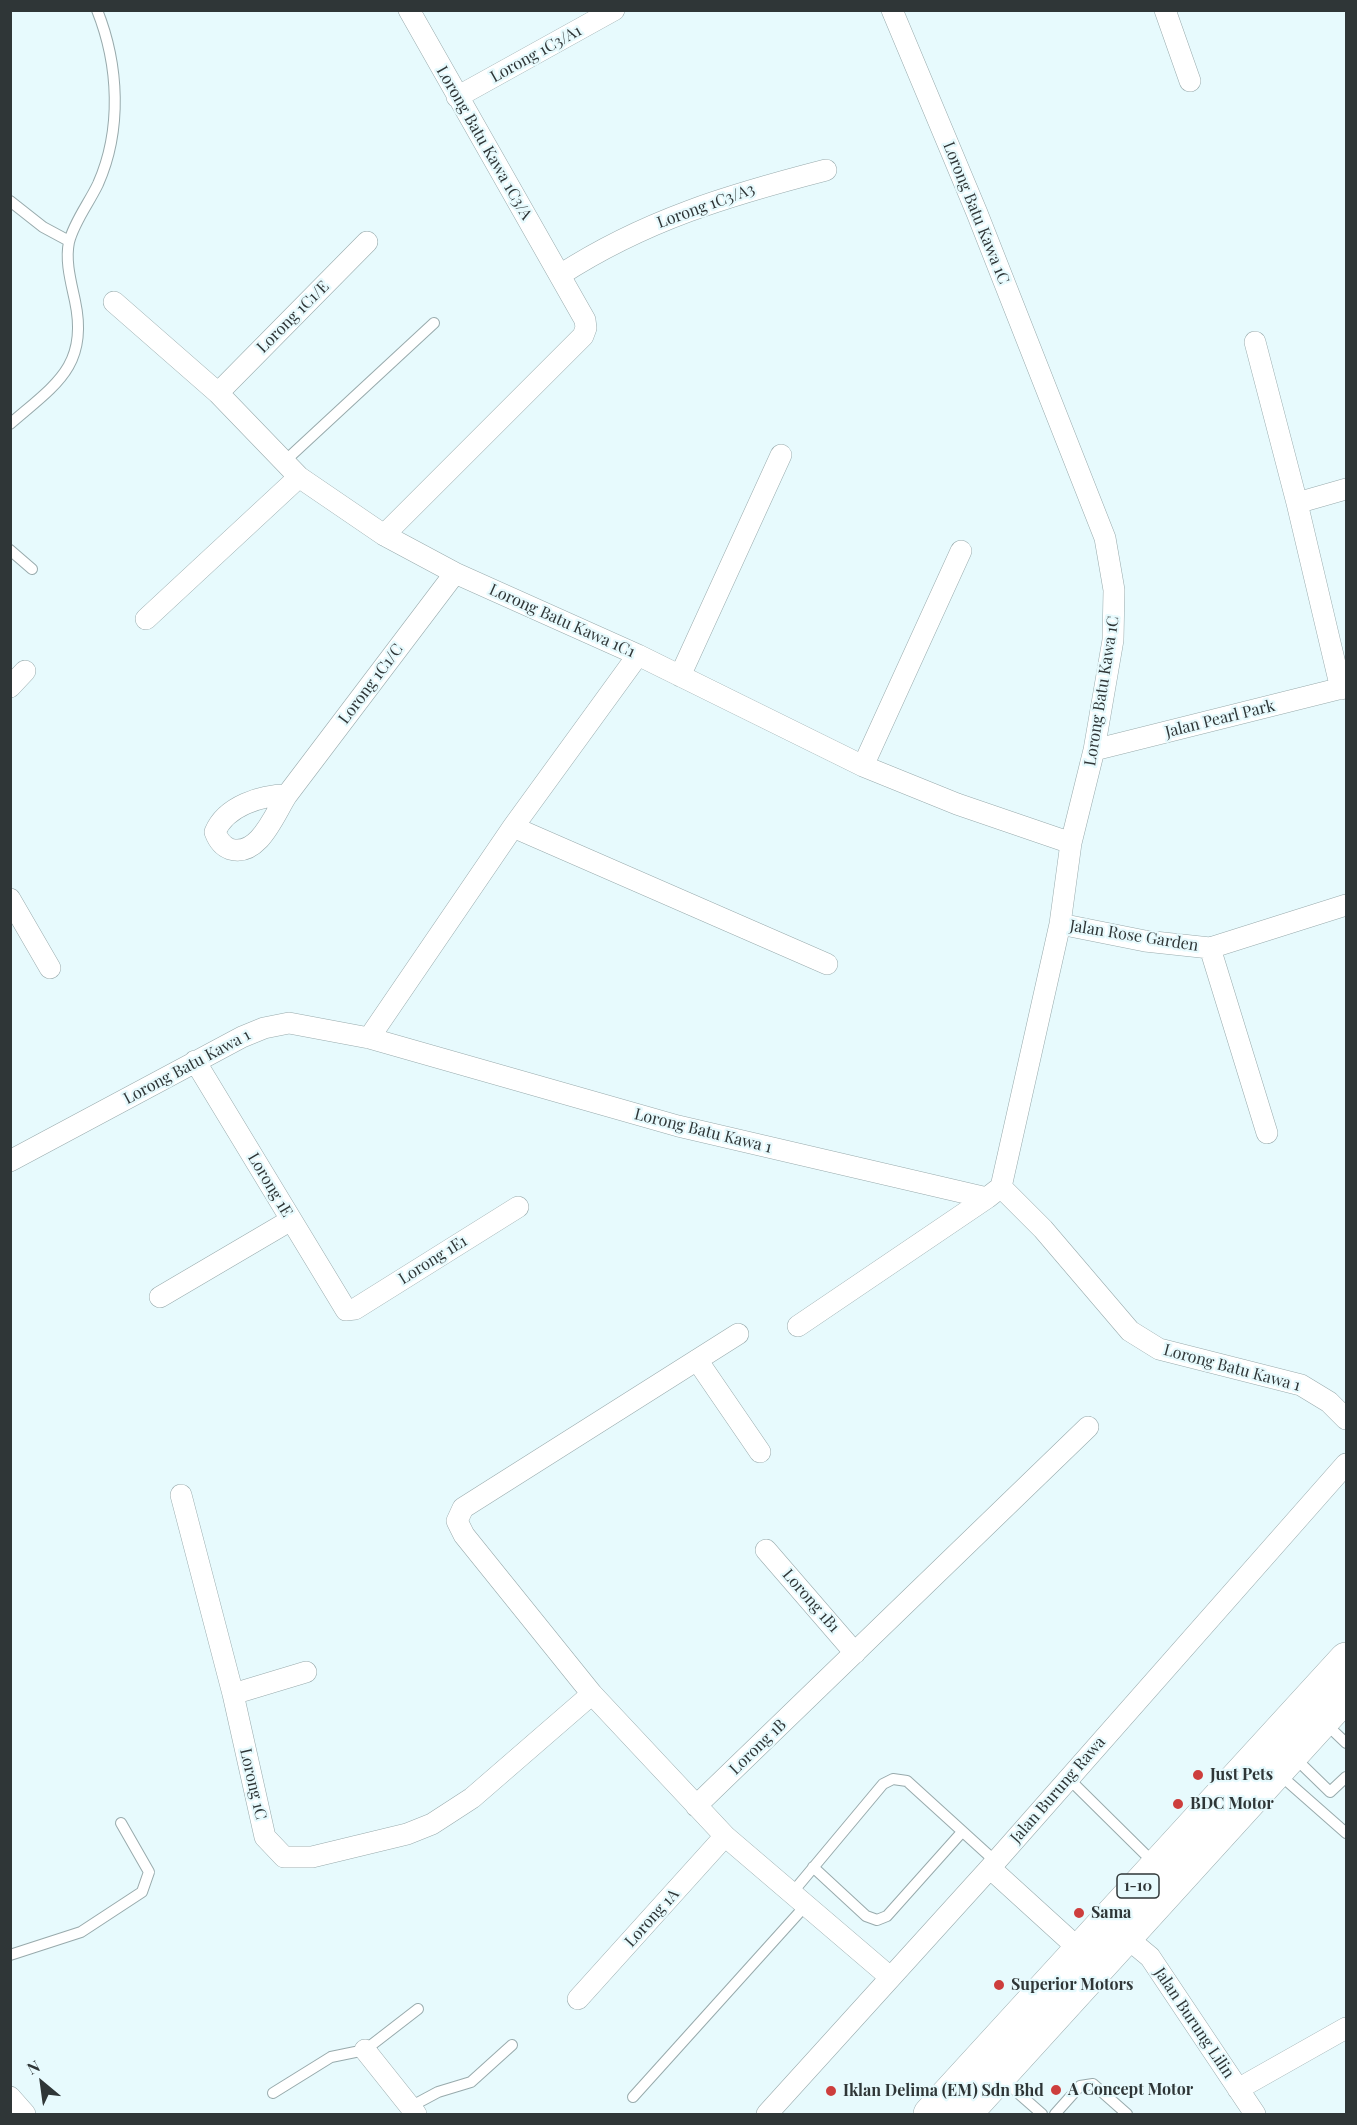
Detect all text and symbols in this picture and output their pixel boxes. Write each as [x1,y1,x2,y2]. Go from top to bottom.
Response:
street label: Lorong 1C3/A1 [487,21,585,87]
street label: Lorong Batu Kawa 1C3/A [432,63,536,223]
street label: Lorong Batu Kawa 1C [939,139,1013,287]
street label: Lorong 1C3/A3 [655,179,757,233]
street label: Lorong 1C1/E [253,277,333,357]
street label: Lorong Batu Kawa 1C1 [486,580,638,662]
street label: Lorong Batu Kawa 1C [1081,614,1123,768]
street label: Lorong 1C1/C [335,640,407,728]
street label: Jalan Pearl Park [1163,696,1277,742]
street label: Jalan Rose Garden [1068,916,1200,956]
street label: Lorong Batu Kawa 1 [120,1025,254,1109]
street label: Lorong Batu Kawa 1 [632,1105,774,1157]
street label: Lorong 1E [243,1150,297,1220]
street label: Lorong 1E1 [395,1231,471,1289]
street label: Lorong Batu Kawa 1 [1161,1340,1303,1396]
street label: Lorong 1B1 [778,1566,844,1636]
street label: Lorong 1B [726,1715,790,1779]
street label: Jalan Burung Rawa [1007,1733,1109,1847]
street label: Lorong 1C [235,1747,271,1821]
place label: Just Pets [1210,1765,1273,1785]
marker: Just Pets [1191,1768,1205,1782]
place label: BDC Motor [1190,1794,1274,1814]
marker: BDC Motor [1171,1797,1185,1811]
road number: 1-10 [1117,1874,1159,1898]
street label: Lorong 1A [621,1885,683,1951]
place label: Sama [1091,1903,1131,1923]
marker: Sama [1072,1906,1086,1920]
street label: Jalan Burung Lilin [1150,1964,1238,2082]
place label: Superior Motors [1011,1975,1133,1995]
marker: Superior Motors [992,1978,1006,1992]
north arrow [12,2053,72,2113]
text: N [23,2055,43,2079]
place label: A Concept Motor [1068,2080,1193,2100]
place label: Iklan Delima (EM) Sdn Bhd [843,2081,1044,2101]
marker: A Concept Motor [1049,2083,1063,2097]
marker: Iklan Delima (EM) Sdn Bhd [824,2084,838,2098]

